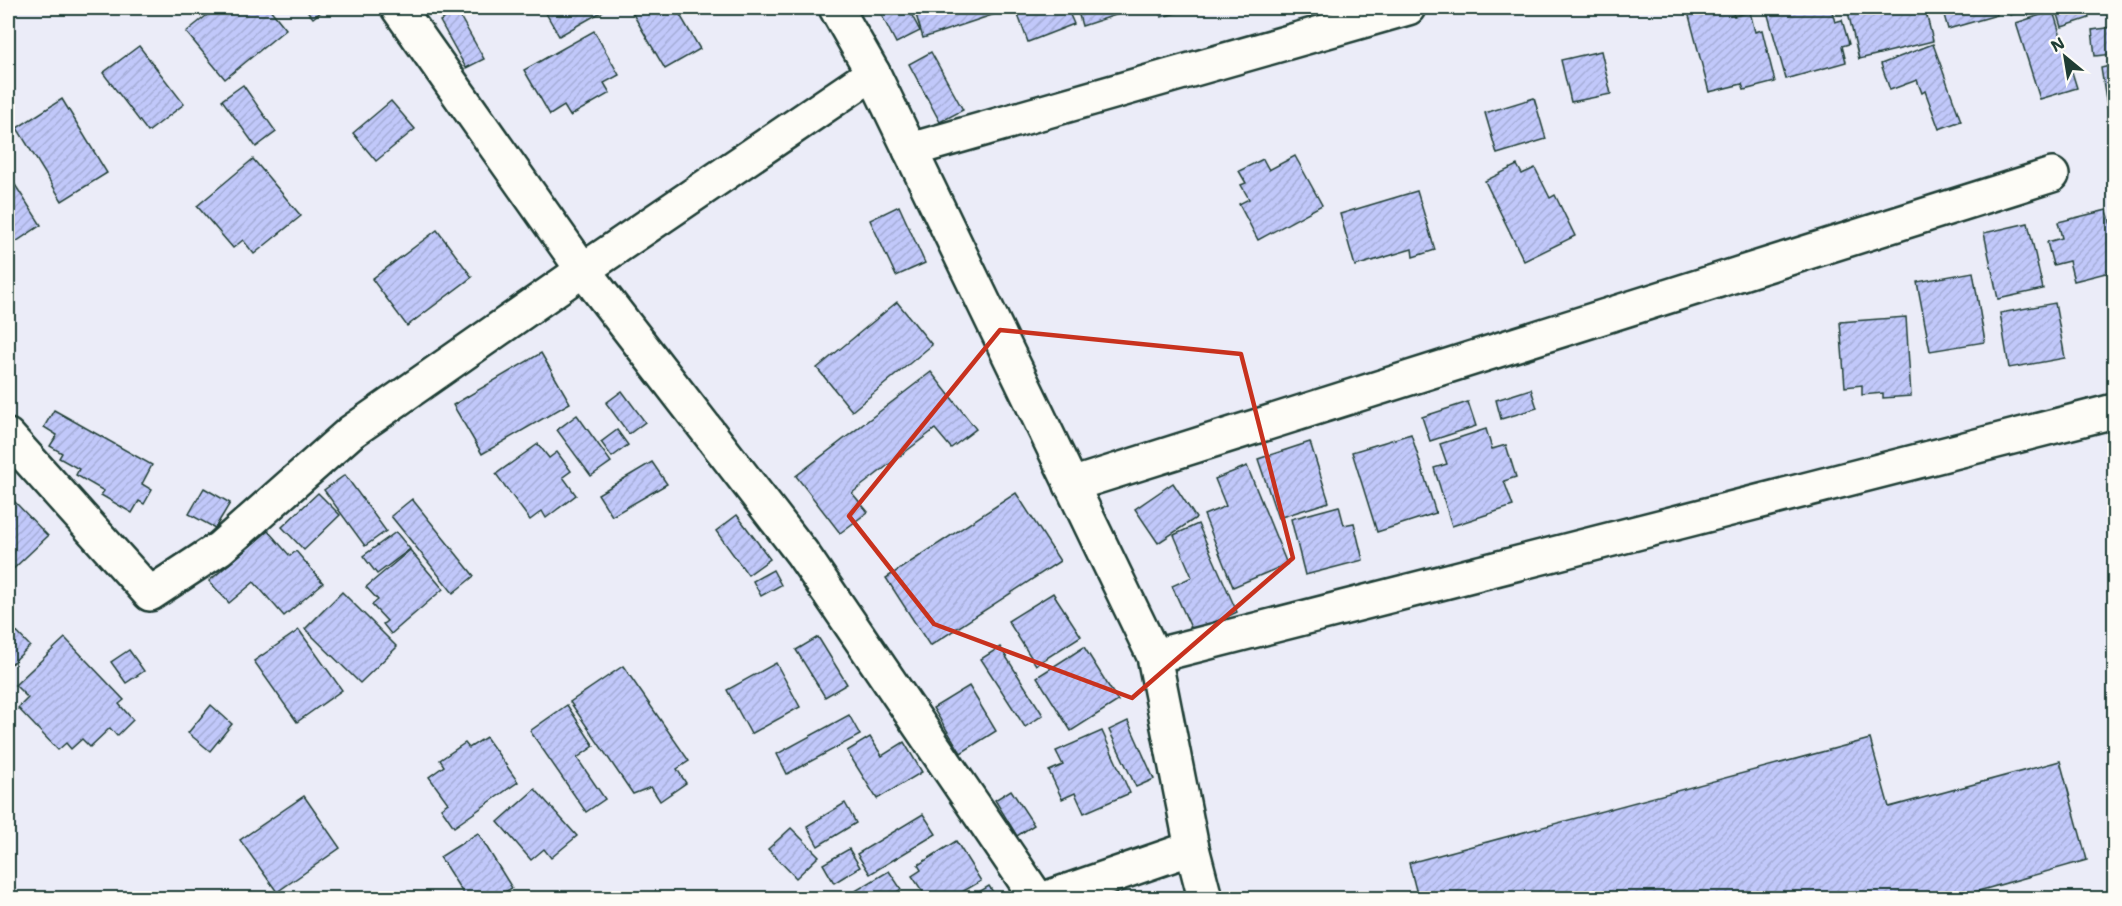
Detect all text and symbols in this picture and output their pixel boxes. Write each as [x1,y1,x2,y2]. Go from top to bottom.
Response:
north arrow [2035,27,2095,87]
text: N [2047,32,2068,57]

